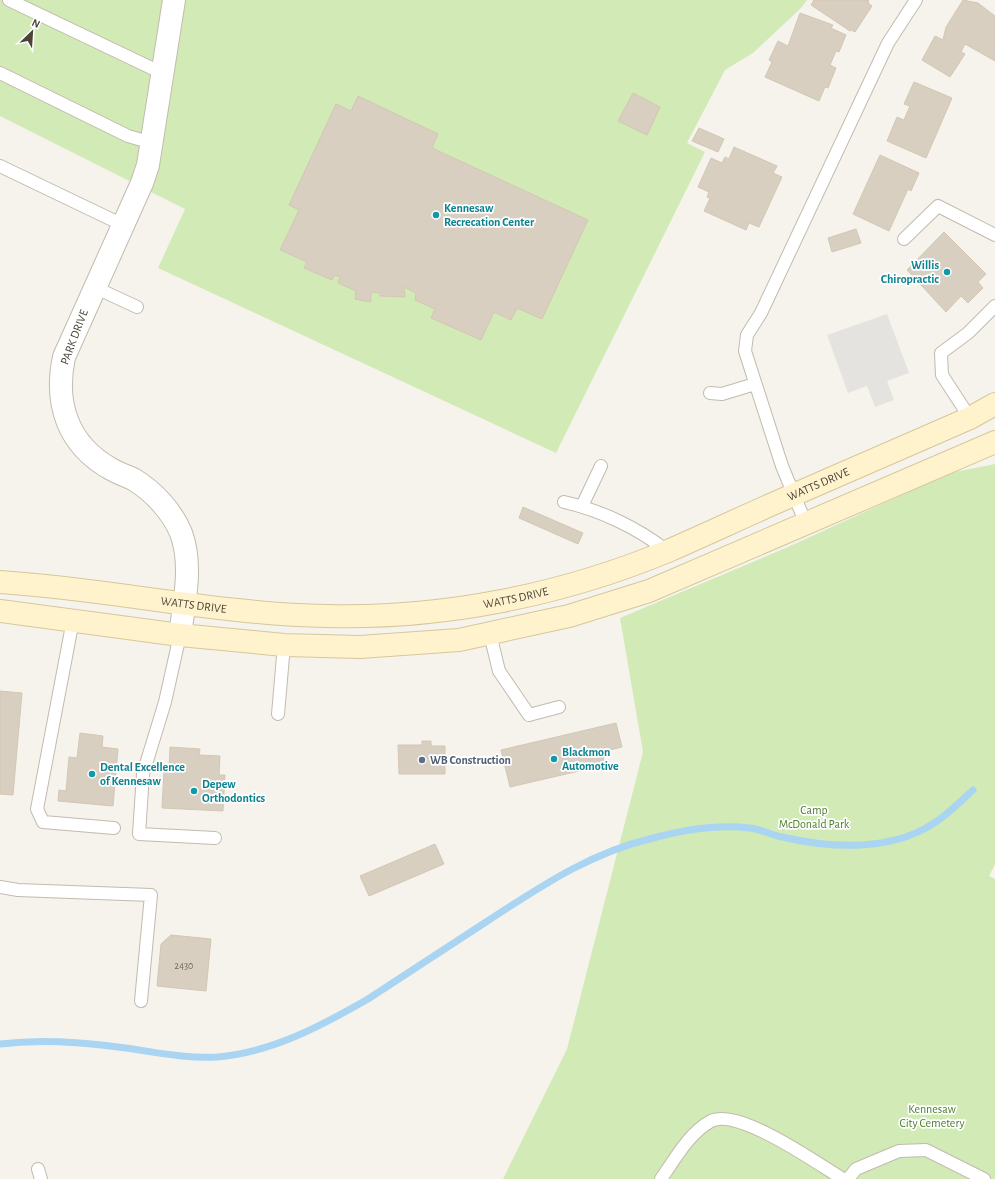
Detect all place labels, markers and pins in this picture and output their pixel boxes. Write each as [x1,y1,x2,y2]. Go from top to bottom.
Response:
place label: Kennesaw Recrecation Center [444,202,535,228]
marker: Kennesaw Recrecation Center [431,210,441,220]
place label: Willis Chiropractic [881,259,939,285]
marker: Willis Chiropractic [942,267,952,277]
place label: Blackmon Automotive [562,746,619,772]
place label: WB Construction [430,754,511,766]
marker: Blackmon Automotive [549,754,559,764]
marker: WB Construction [417,755,427,765]
place label: Dental Excellence of Kennesaw [100,761,185,787]
marker: Dental Excellence of Kennesaw [87,769,97,779]
place label: Depew Orthodontics [202,778,266,804]
marker: Depew Orthodontics [189,786,199,796]

